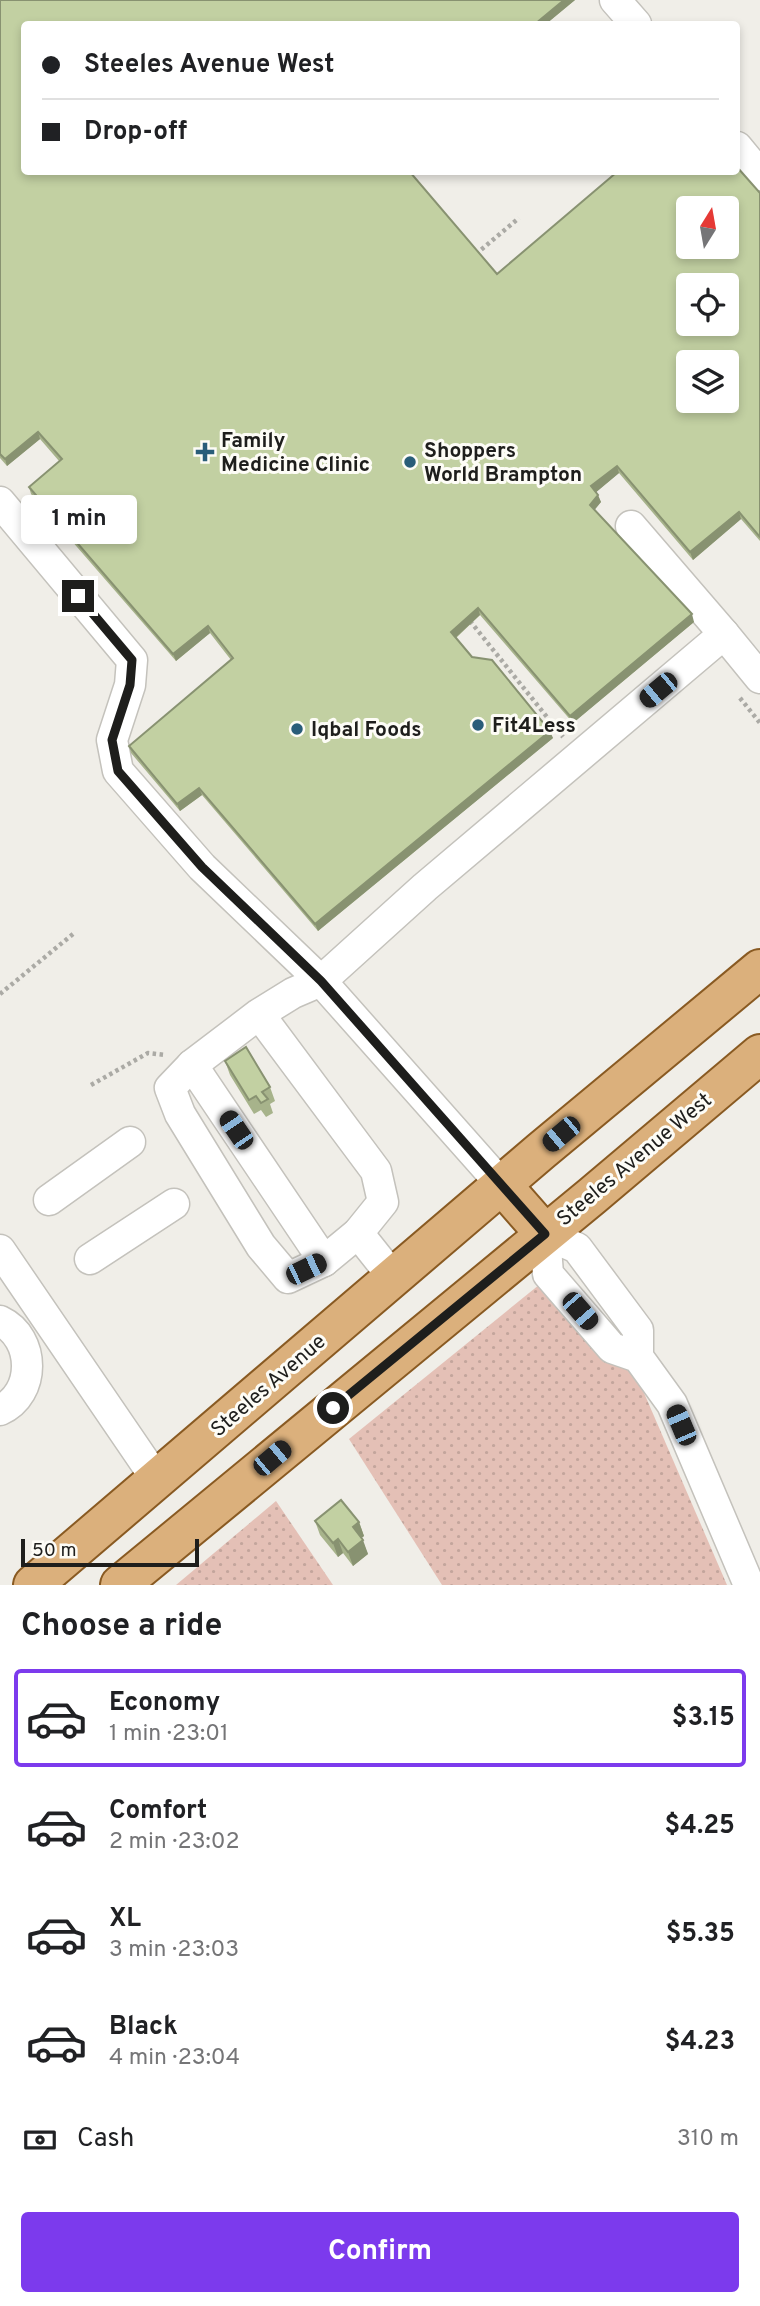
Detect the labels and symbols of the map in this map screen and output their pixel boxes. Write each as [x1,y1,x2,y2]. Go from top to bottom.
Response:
north arrow [676,196,738,259]
place label: Family Medicine Clinic [221,428,370,479]
place label: Shoppers World Brampton [424,438,582,489]
marker: Family Medicine Clinic [195,442,215,462]
marker: Shoppers World Brampton [402,454,418,470]
callout: 1 min [20,494,136,544]
route end [62,580,94,612]
car [636,668,681,712]
place label: Fit4Less [492,713,576,740]
place label: Iqbal Foods [311,717,422,744]
marker: Fit4Less [470,717,486,733]
marker: Iqbal Foods [289,721,305,737]
street label: Steeles Avenue West [552,1087,718,1233]
car [216,1107,257,1153]
car [539,1112,584,1156]
car [283,1250,330,1288]
car [559,1288,602,1334]
street label: Steeles Avenue [206,1329,332,1443]
route start [317,1392,349,1424]
car [664,1402,699,1448]
car [250,1436,295,1480]
scale bar [21,1536,200,1568]

